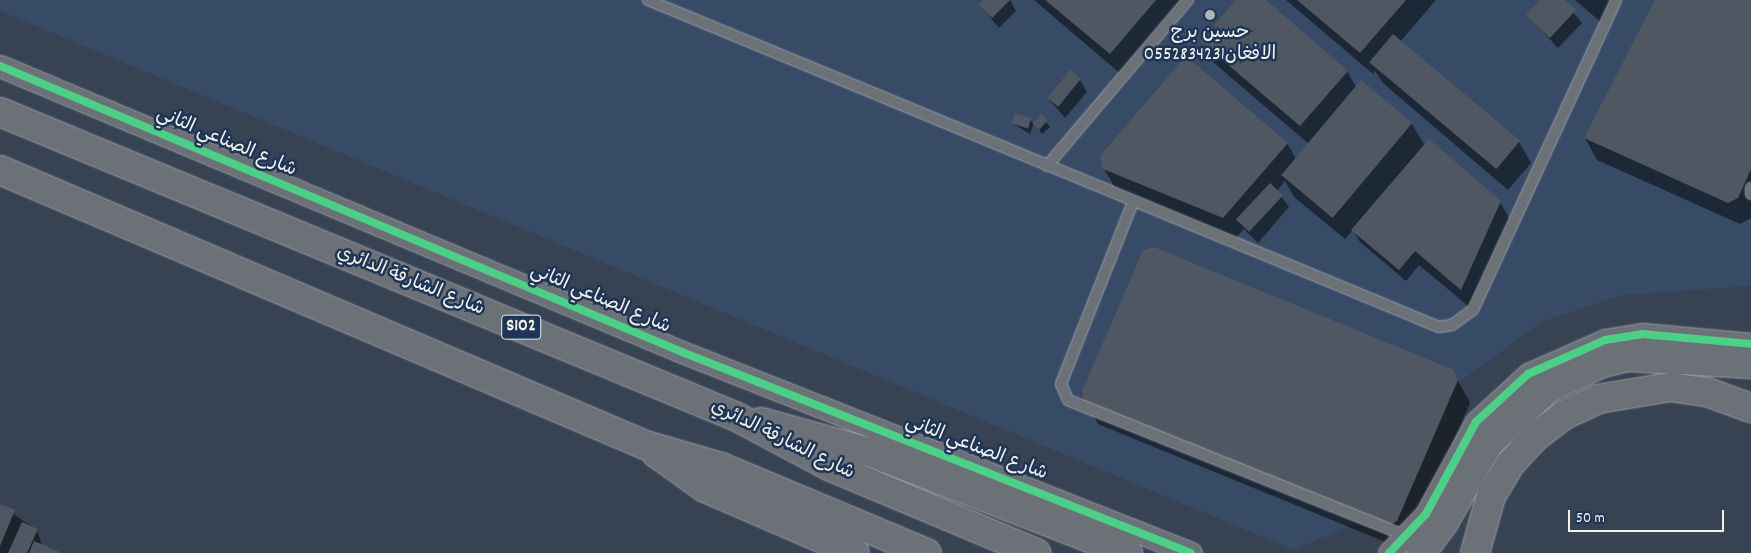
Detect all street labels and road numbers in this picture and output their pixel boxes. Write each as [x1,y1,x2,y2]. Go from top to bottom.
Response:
street label: شارع الصناعي الثاني [152,103,300,183]
street label: شارع الشارقة الدائري [333,242,487,322]
street label: شارع الصناعي الثاني [526,260,674,340]
road number: S102 [501,312,541,342]
street label: شارع الشارقة الدائري [706,396,858,486]
street label: شارع الصناعي الثاني [902,411,1050,487]

